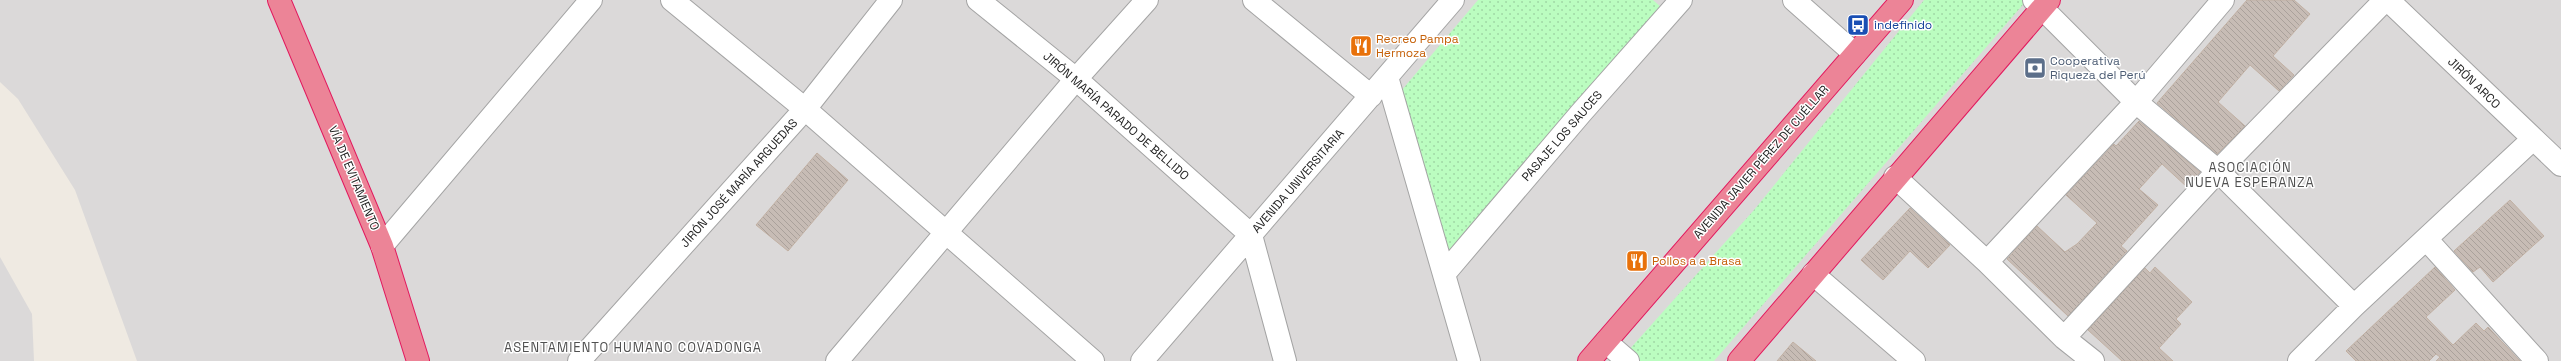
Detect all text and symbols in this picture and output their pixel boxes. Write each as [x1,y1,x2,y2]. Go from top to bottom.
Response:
bus stop icon: indefinido [1845,12,1871,38]
place label: indefinido [1874,17,1932,33]
place label: Recreo Pampa Hermoza [1376,31,1459,61]
restaurant icon: Recreo Pampa Hermoza [1348,33,1374,59]
street label: JIRÓN MARÍA PARADO DE BELLIDO [1040,48,1192,184]
place label: Cooperativa Riqueza del Perú [2050,53,2146,83]
street label: JIRÓN ARCO [2444,54,2504,112]
bank icon: Cooperativa Riqueza del Perú [2022,55,2048,81]
street label: AVENIDA JAVIER PÉREZ DE CUÉLLAR [1690,82,1832,242]
street label: PASAJE LOS SAUCES [1518,87,1606,185]
street label: JIRÓN JOSÉ MARÍA ARGUEDAS [677,115,801,251]
street label: VÍA DE EVITAMIENTO [325,123,383,233]
street label: AVENIDA UNIVERSITARIA [1248,125,1348,236]
district label: ASOCIACIÓN NUEVA ESPERANZA [2185,159,2315,191]
restaurant icon: Pollos a a Brasa [1624,248,1650,274]
place label: Pollos a a Brasa [1652,253,1741,269]
district label: ASENTAMIENTO HUMANO COVADONGA [504,339,762,356]

